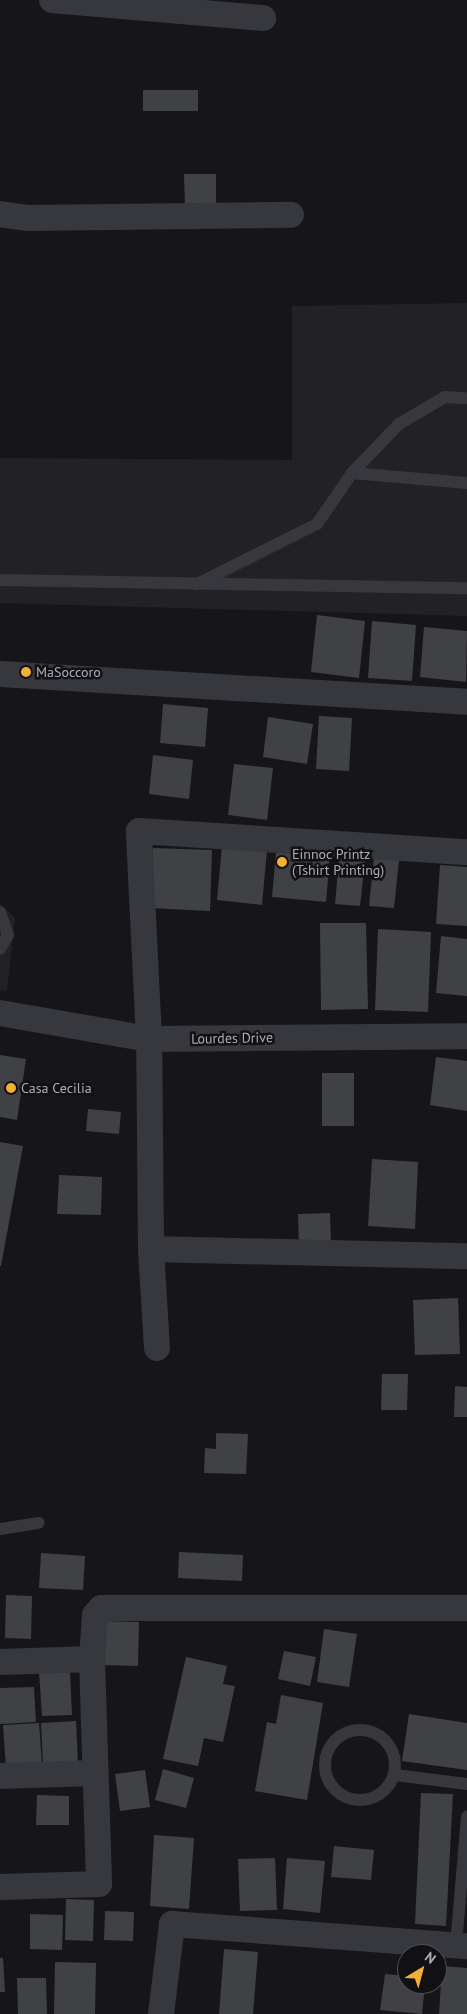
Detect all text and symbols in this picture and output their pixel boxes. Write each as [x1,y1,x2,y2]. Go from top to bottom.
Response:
place label: MaSoccoro [36,664,101,680]
marker: MaSoccoro [20,666,32,678]
place label: Einnoc Printz (Tshirt Printing) [292,846,384,879]
marker: Einnoc Printz (Tshirt Printing) [276,856,288,868]
street label: Lourdes Drive [191,1029,273,1047]
place label: Casa Cecilia [21,1080,92,1096]
marker: Casa Cecilia [5,1082,17,1094]
north arrow [397,1944,447,1994]
text: N [421,1948,440,1968]

